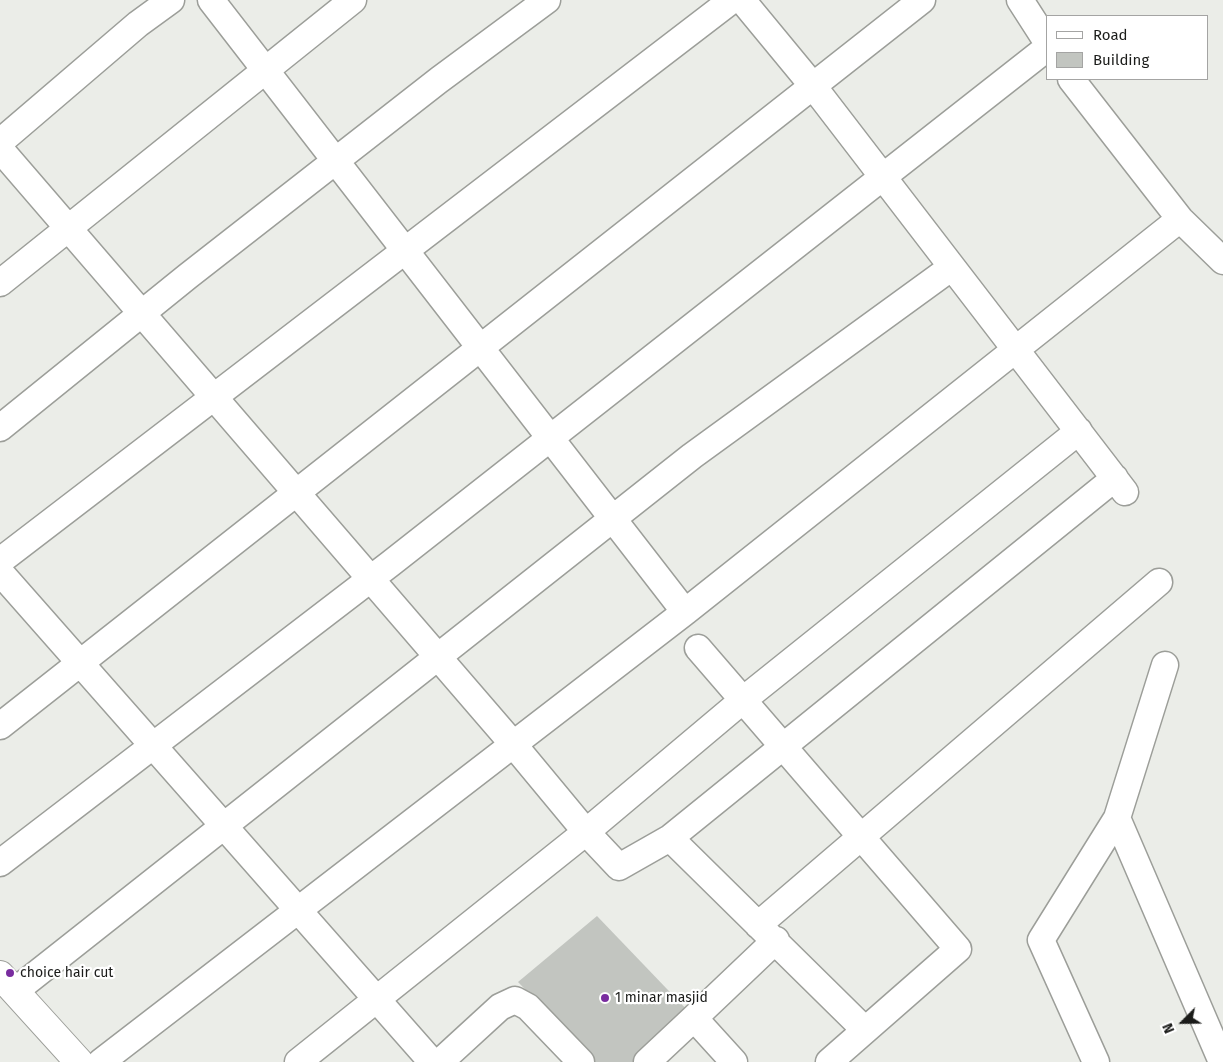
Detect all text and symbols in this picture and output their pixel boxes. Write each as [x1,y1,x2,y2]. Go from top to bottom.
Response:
legend [1046,15,1208,80]
text: Road [1093,26,1128,44]
text: Building [1093,51,1149,69]
place label: choice hair cut [20,965,113,981]
marker: choice hair cut [4,967,16,979]
place label: 1 minar masjid [615,990,708,1006]
marker: 1 minar masjid [599,992,611,1004]
north arrow [1158,997,1208,1047]
text: N [1159,1020,1178,1036]

